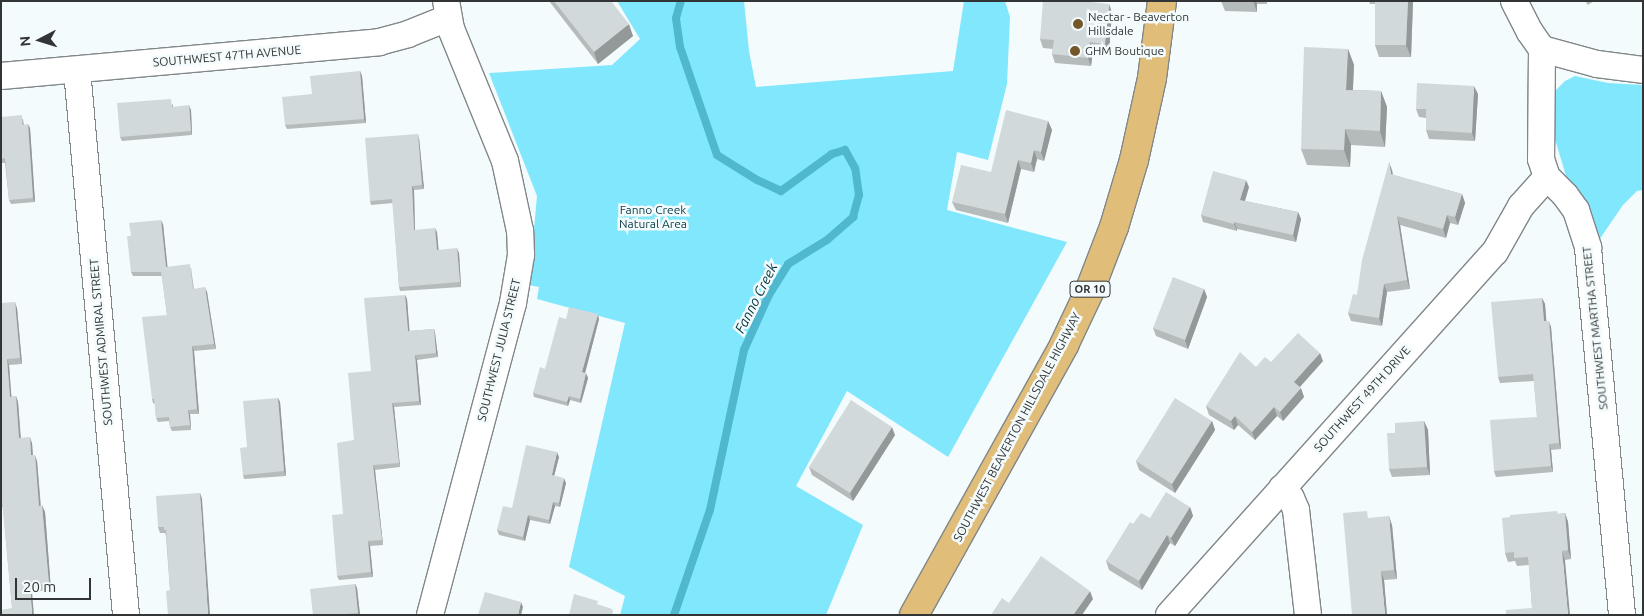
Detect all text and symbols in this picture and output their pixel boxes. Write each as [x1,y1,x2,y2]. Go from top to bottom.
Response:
place label: Nectar - Beaverton Hillsdale [1088,10,1189,38]
north arrow [15,15,65,65]
marker: Nectar - Beaverton Hillsdale [1072,18,1084,30]
text: N [17,35,33,47]
street label: SOUTHWEST 47TH AVENUE [152,42,302,70]
place label: GHM Boutique [1085,44,1164,58]
marker: GHM Boutique [1069,45,1081,57]
park label: Fanno Creek Natural Area [619,203,687,231]
street label: SOUTHWEST MARTHA STREET [1579,246,1611,410]
street label: SOUTHWEST ADMIRAL STREET [87,258,115,426]
water label: Fanno Creek [731,260,781,336]
street label: SOUTHWEST JULIA STREET [474,277,524,423]
road number: OR 10 [1069,280,1111,298]
street label: SOUTHWEST BEAVERTON HILLSDALE HIGHWAY [950,310,1084,544]
street label: SOUTHWEST 49TH DRIVE [1311,343,1413,455]
scale bar [18,568,94,600]
text: 20 m [23,578,56,595]

